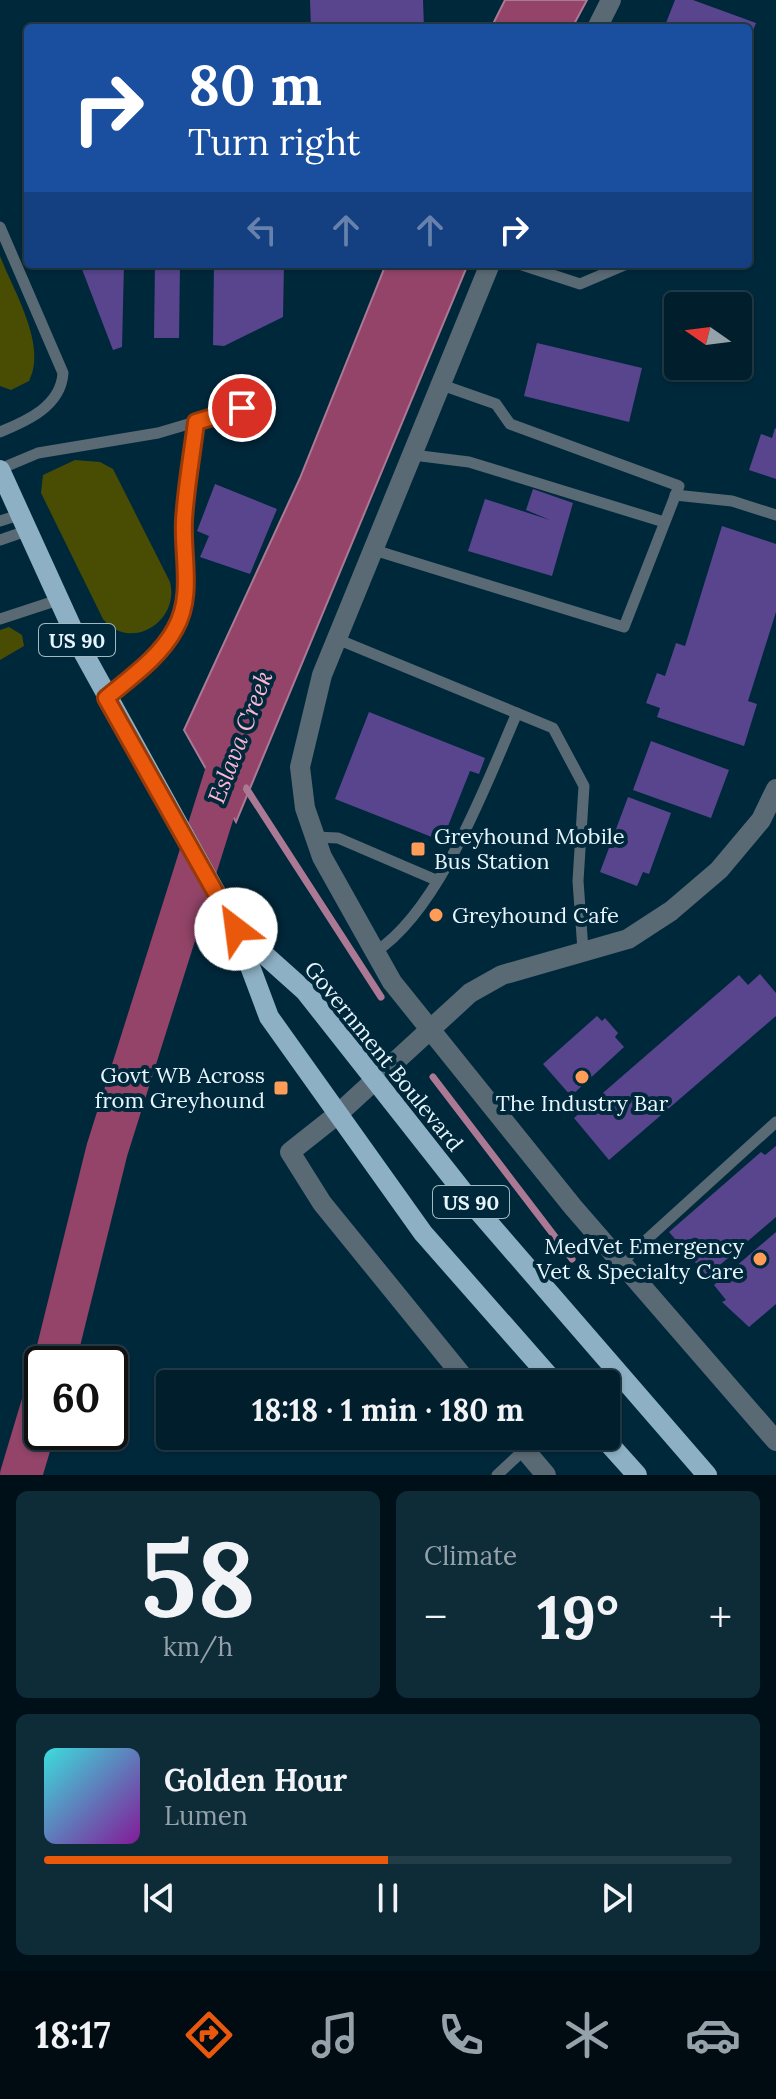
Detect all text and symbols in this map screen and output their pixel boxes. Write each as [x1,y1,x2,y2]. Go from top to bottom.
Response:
text: 80 m [188,49,322,120]
icon: right [56,56,160,160]
text: Turn right [188,119,361,165]
icon: left [240,208,284,252]
icon: ahead [324,208,368,252]
icon: ahead [408,208,452,252]
icon: right [492,208,536,252]
north arrow [664,292,752,380]
map controls [664,292,752,380]
pin [208,374,276,442]
icon: arrive [220,386,264,430]
road number: US 90 [39,624,115,656]
water label: Eslava Creek [200,666,280,808]
place label: Greyhound Mobile Bus Station [434,822,625,875]
marker: Greyhound Mobile Bus Station [409,840,427,858]
position arrow [194,887,278,971]
place label: Greyhound Cafe [452,901,619,929]
marker: Greyhound Cafe [427,906,445,924]
street label: Government Boulevard [299,955,469,1157]
place label: Govt WB Across from Greyhound [95,1061,265,1114]
marker: The Industry Bar [573,1068,591,1086]
marker: Govt WB Across from Greyhound [272,1079,290,1097]
place label: The Industry Bar [496,1089,669,1117]
road number: US 90 [433,1186,509,1218]
place label: MedVet Emergency Vet & Specialty Care [536,1232,744,1285]
marker: MedVet Emergency Vet & Specialty Care [751,1250,769,1268]
speed limit sign: 60 [24,1346,128,1450]
text: 18:18 · 1 min · 180 m [252,1391,524,1429]
text: 58 [140,1511,256,1644]
text: Climate [424,1539,517,1572]
text: 19° [537,1579,619,1655]
text: − [424,1589,447,1645]
text: + [709,1589,732,1645]
text: km/h [163,1630,233,1663]
text: Golden Hour [164,1761,347,1799]
text: Lumen [164,1799,248,1832]
icon: previous [137,1876,181,1920]
icon: pause [366,1876,410,1920]
icon: next [595,1876,639,1920]
icon: directions [181,2007,237,2063]
icon: music [307,2007,363,2063]
icon: phone [433,2007,489,2063]
icon: climate [559,2007,615,2063]
icon: car [685,2007,741,2063]
text: 18:17 [35,2012,111,2058]

